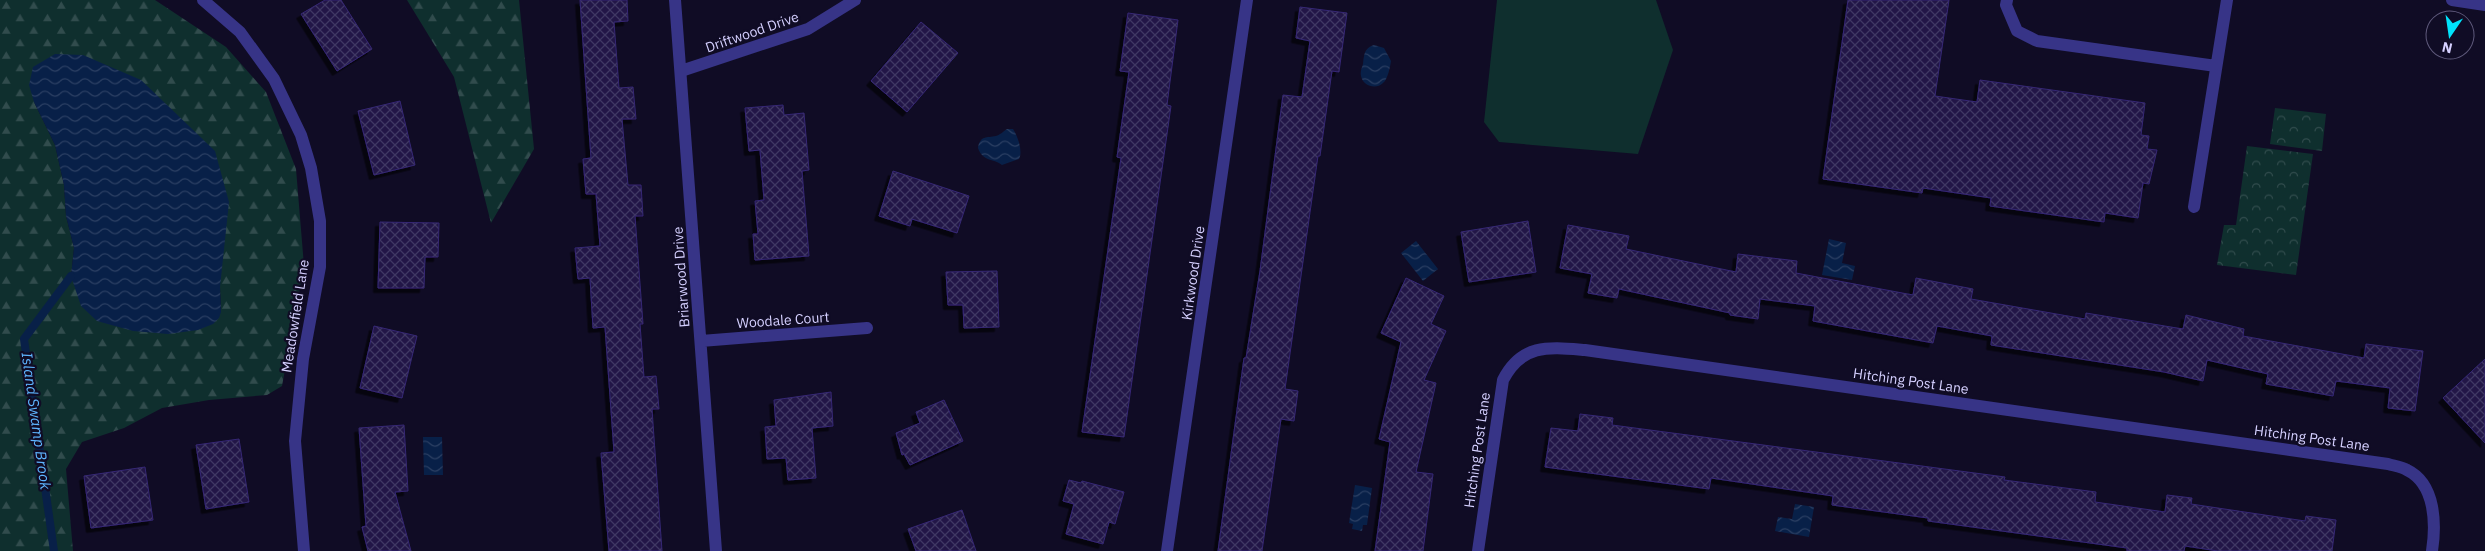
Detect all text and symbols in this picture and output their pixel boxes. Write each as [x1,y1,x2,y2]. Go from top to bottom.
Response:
street label: Driftwood Drive [703,7,801,56]
north arrow [2425,10,2475,60]
text: N [2440,38,2454,58]
street label: Kirkwood Drive [1177,224,1209,321]
street label: Briarwood Drive [668,226,693,328]
street label: Meadowfield Lane [277,258,313,374]
street label: Woodale Court [736,308,830,332]
water label: Island Swamp Brook [17,351,56,491]
street label: Hitching Post Lane [1852,364,1970,398]
street label: Hitching Post Lane [1460,391,1494,509]
street label: Hitching Post Lane [2253,421,2371,455]

